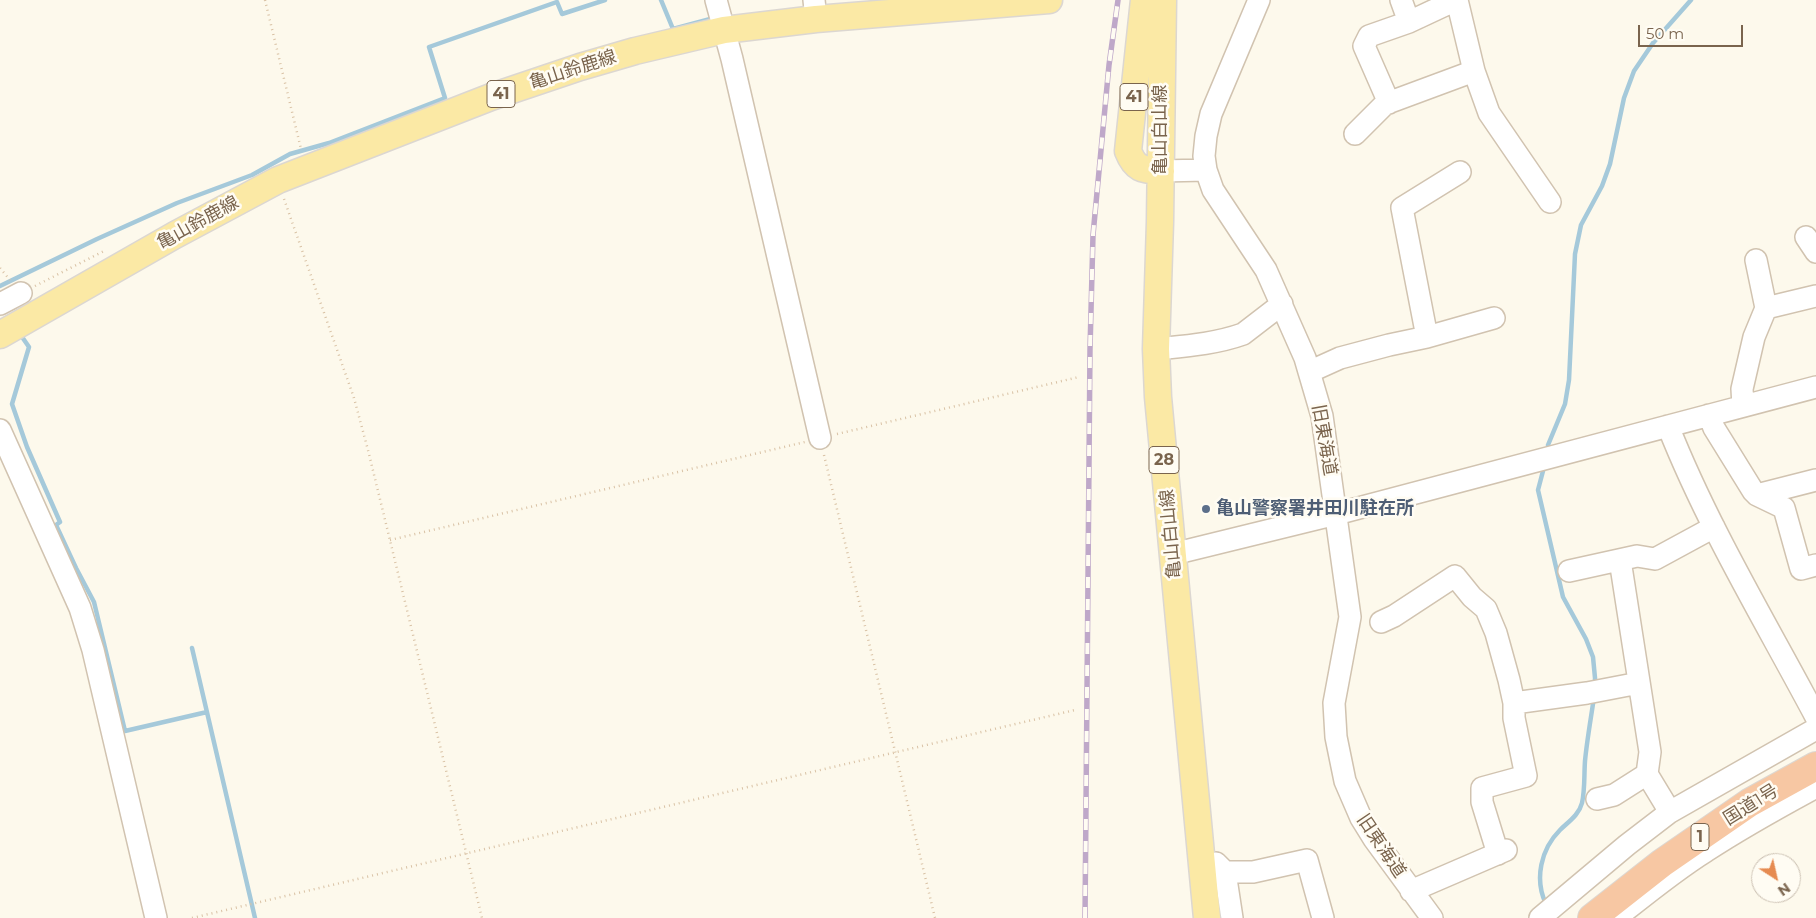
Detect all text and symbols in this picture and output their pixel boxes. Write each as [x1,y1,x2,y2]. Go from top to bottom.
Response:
scale bar [1641,15,1746,47]
text: 50 m [1646,24,1684,43]
street label: 亀山鈴鹿線 [527,46,619,94]
road number: 41 [487,80,515,108]
road number: 41 [1120,84,1148,110]
street label: 亀山白山線 [1150,85,1172,175]
street label: 亀山鈴鹿線 [153,192,243,254]
street label: 旧東海道 [1307,403,1341,477]
road number: 28 [1149,446,1179,474]
street label: 亀山白山線 [1156,488,1186,580]
place label: 亀山警察署井田川駐在所 [1216,498,1414,520]
marker: 亀山警察署井田川駐在所 [1200,503,1212,515]
street label: 国道1号 [1720,780,1782,830]
street label: 旧東海道 [1352,810,1410,882]
road number: 1 [1691,824,1709,850]
north arrow [1751,853,1801,903]
text: N [1774,879,1794,900]

